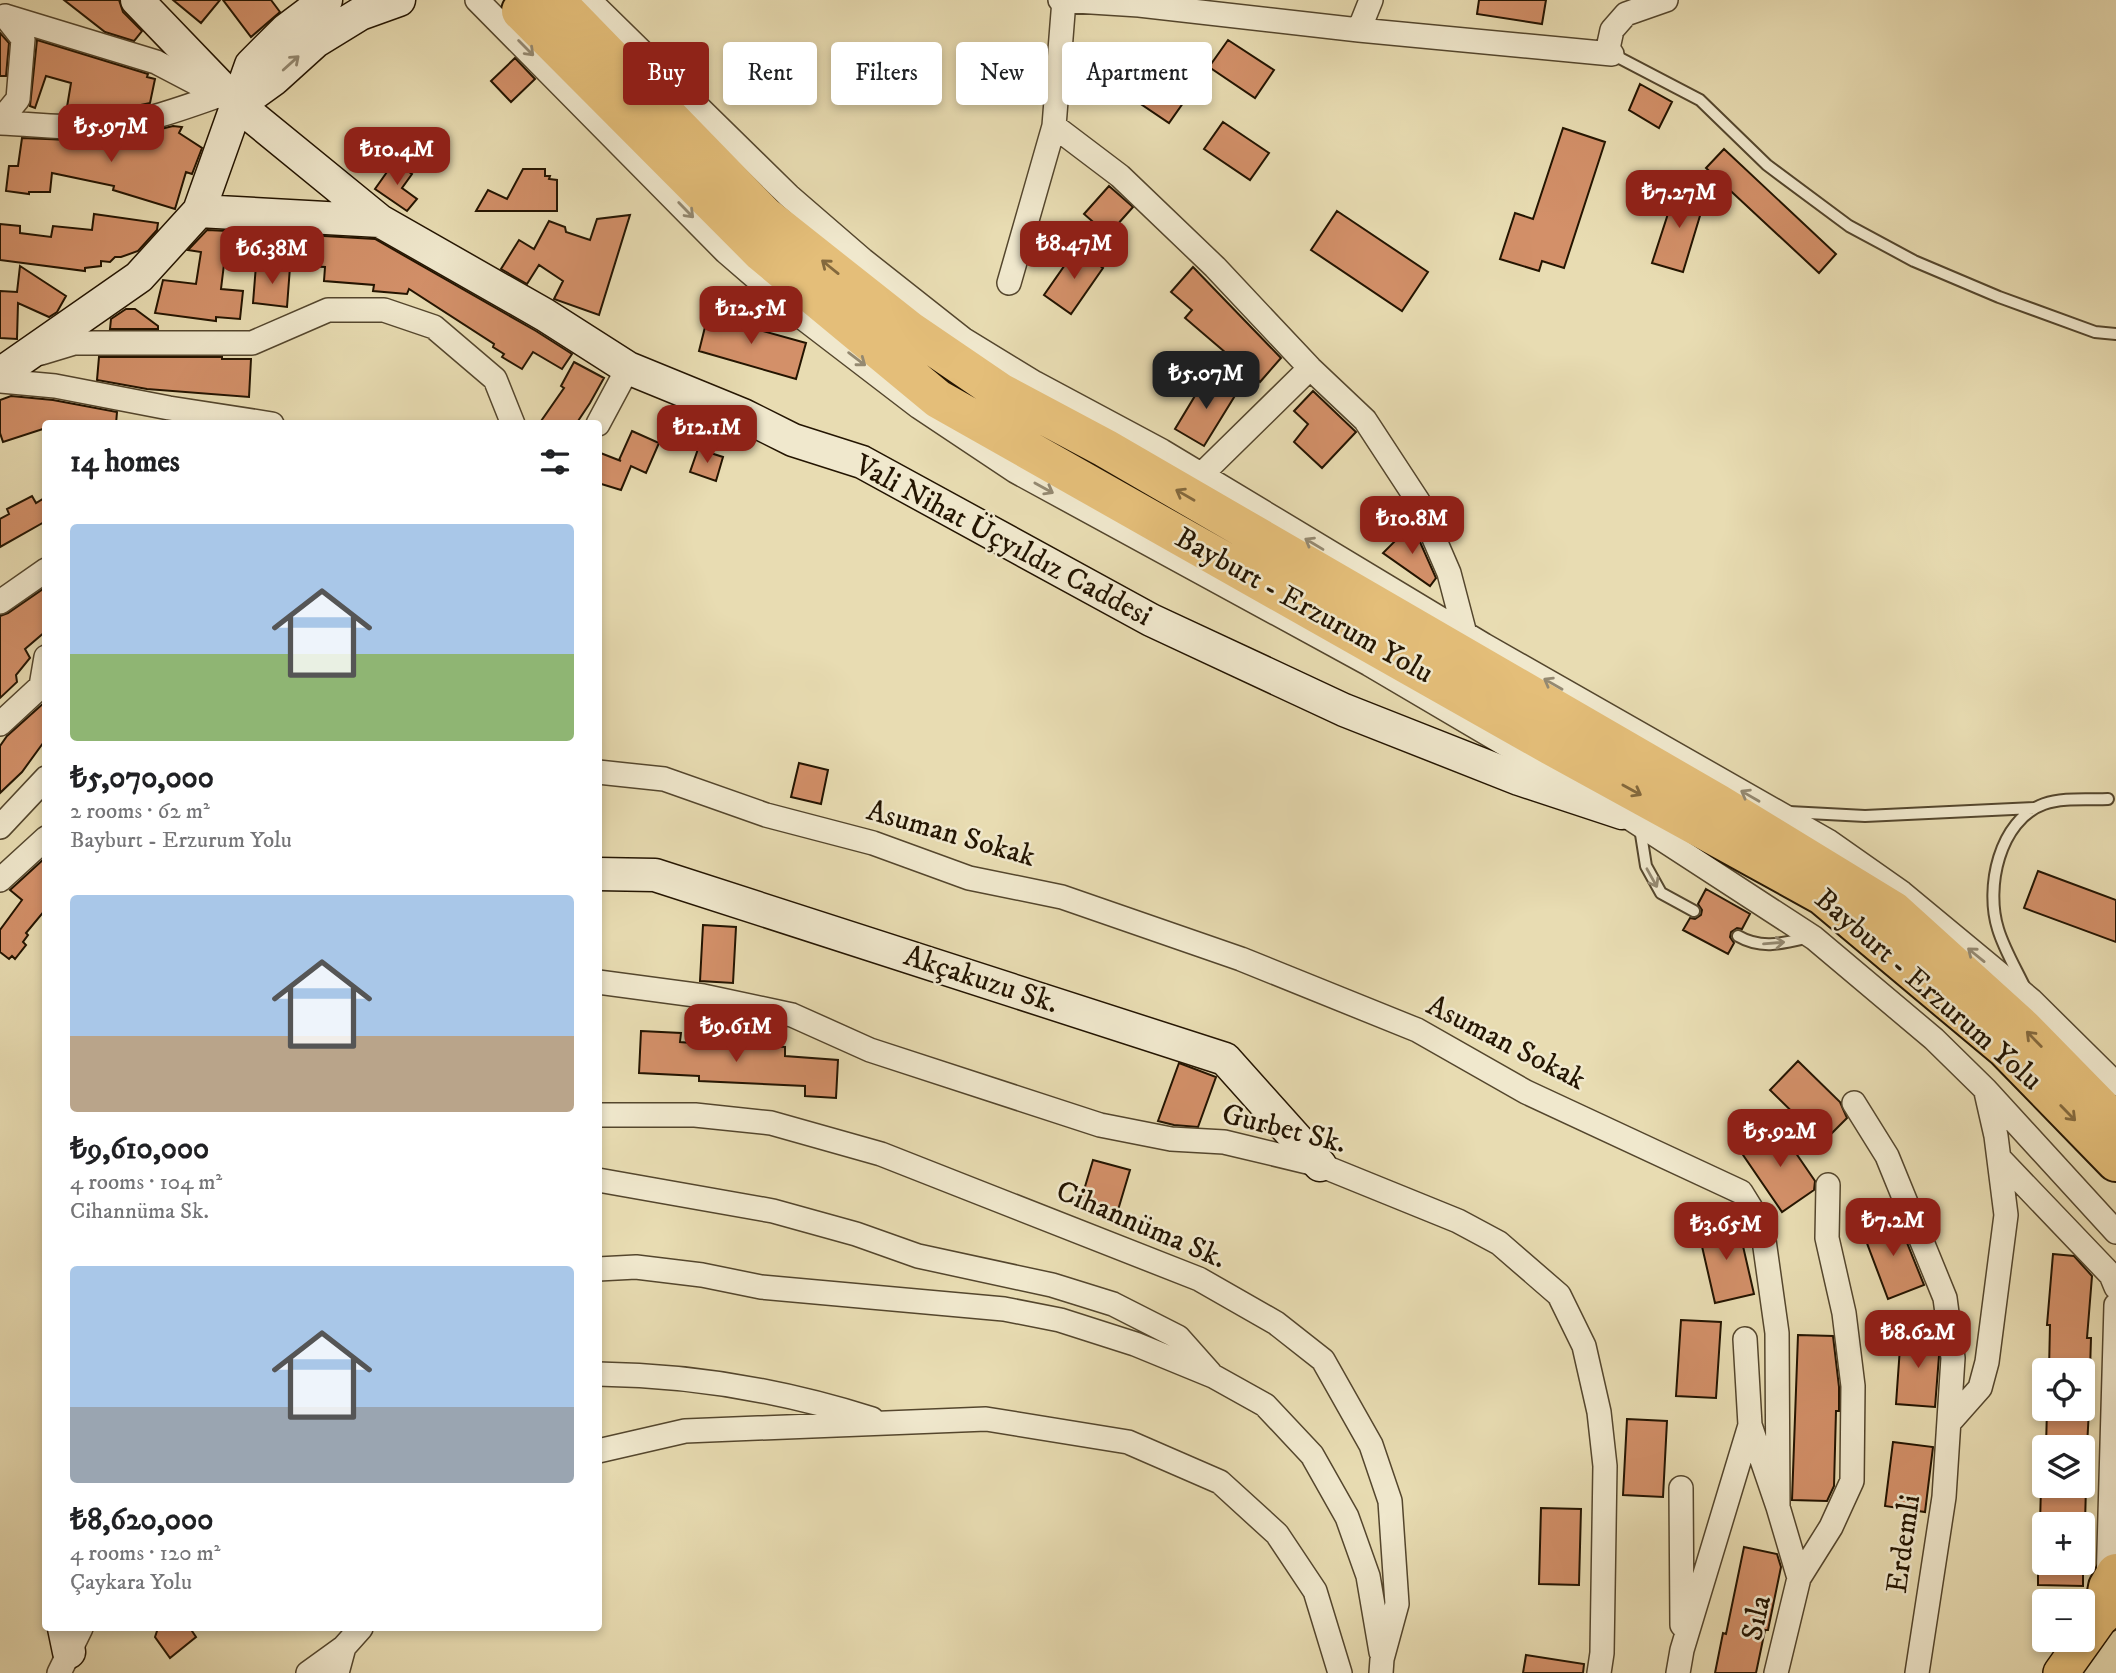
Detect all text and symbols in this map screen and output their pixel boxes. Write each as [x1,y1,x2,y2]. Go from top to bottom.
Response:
one-way arrow [518,39,535,56]
chip: Buy [623,42,709,105]
chip: Rent [723,42,817,105]
chip: Filters [831,42,942,105]
chip: New [956,42,1048,105]
chip: Apartment [1062,42,1212,105]
one-way arrow [282,55,300,71]
pin: ₺5.97M [54,104,168,164]
text: ₺5.97M [74,112,148,141]
pin: ₺10.4M [340,128,454,187]
text: ₺10.4M [360,135,434,164]
pin: ₺7.27M [1622,170,1736,230]
text: ₺7.27M [1642,178,1716,207]
one-way arrow [677,201,694,218]
pin: ₺8.47M [1017,222,1131,281]
pin: ₺6.38M [215,226,329,286]
text: ₺8.47M [1036,229,1112,258]
text: ₺6.38M [236,234,308,263]
one-way arrow [821,259,839,275]
pin: ₺12.5M [694,286,808,346]
text: ₺12.5M [716,294,786,323]
one-way arrow [847,352,866,367]
pin: ₺5.07M [1149,352,1263,411]
text: ₺5.07M [1169,359,1243,388]
pin: ₺12.1M [650,406,764,465]
text: ₺12.1M [673,413,741,442]
icon: filters [536,443,574,481]
text: 14 homes [70,444,180,481]
street label: Vali Nihat Üçyıldız Caddesi [847,445,1159,635]
one-way arrow [1034,481,1054,495]
one-way arrow [1176,488,1196,502]
pin: ₺10.8M [1355,496,1469,556]
text: ₺10.8M [1376,504,1448,533]
street label: Bayburt - Erzurum Yolu [1168,520,1440,692]
one-way arrow [1305,537,1325,551]
icon: home [259,570,385,696]
one-way arrow [1543,677,1563,691]
text: ₺5,070,000 [70,760,214,797]
one-way arrow [1622,783,1642,797]
one-way arrow [1741,789,1761,803]
street label: Asuman Sokak [862,792,1040,876]
text: 2 rooms · 62 m² [70,797,210,826]
text: Bayburt - Erzurum Yolu [70,826,292,855]
one-way arrow [1646,867,1660,887]
street label: Bayburt - Erzurum Yolu [1807,881,2049,1099]
one-way arrow [1762,936,1785,949]
street label: Akçakuzu Sk. [899,938,1063,1022]
icon: home [259,941,385,1067]
one-way arrow [1968,947,1986,962]
street label: Asuman Sokak [1420,987,1592,1099]
pin: ₺9.61M [679,1004,793,1064]
text: ₺9.61M [700,1012,772,1041]
one-way arrow [2026,1031,2043,1048]
street label: Gurbet Sk. [1218,1096,1350,1162]
one-way arrow [2060,1104,2077,1121]
pin: ₺5.92M [1723,1110,1837,1169]
text: ₺5.92M [1743,1117,1817,1146]
text: ₺9,610,000 [70,1131,209,1168]
text: 4 rooms · 104 m² [70,1168,222,1197]
street label: Cihannüma Sk. [1050,1173,1232,1277]
text: Cihannüma Sk. [70,1197,209,1226]
pin: ₺7.2M [1844,1198,1942,1258]
pin: ₺3.65M [1669,1202,1783,1262]
text: ₺7.2M [1862,1206,1924,1235]
text: ₺3.65M [1690,1210,1762,1239]
pin: ₺8.62M [1861,1310,1975,1370]
icon: home [259,1312,385,1438]
text: ₺8.62M [1881,1318,1955,1347]
map controls [2032,1358,2095,1652]
button: locate [2032,1358,2095,1421]
button: layers [2032,1435,2095,1498]
street label: Erdemli [1879,1492,1929,1596]
text: ₺8,620,000 [70,1502,213,1539]
button: + [2032,1512,2095,1575]
text: 4 rooms · 120 m² [70,1539,221,1568]
text: Çaykara Yolu [70,1568,192,1597]
button: − [2032,1589,2095,1652]
street label: Sıla [1734,1592,1780,1644]

